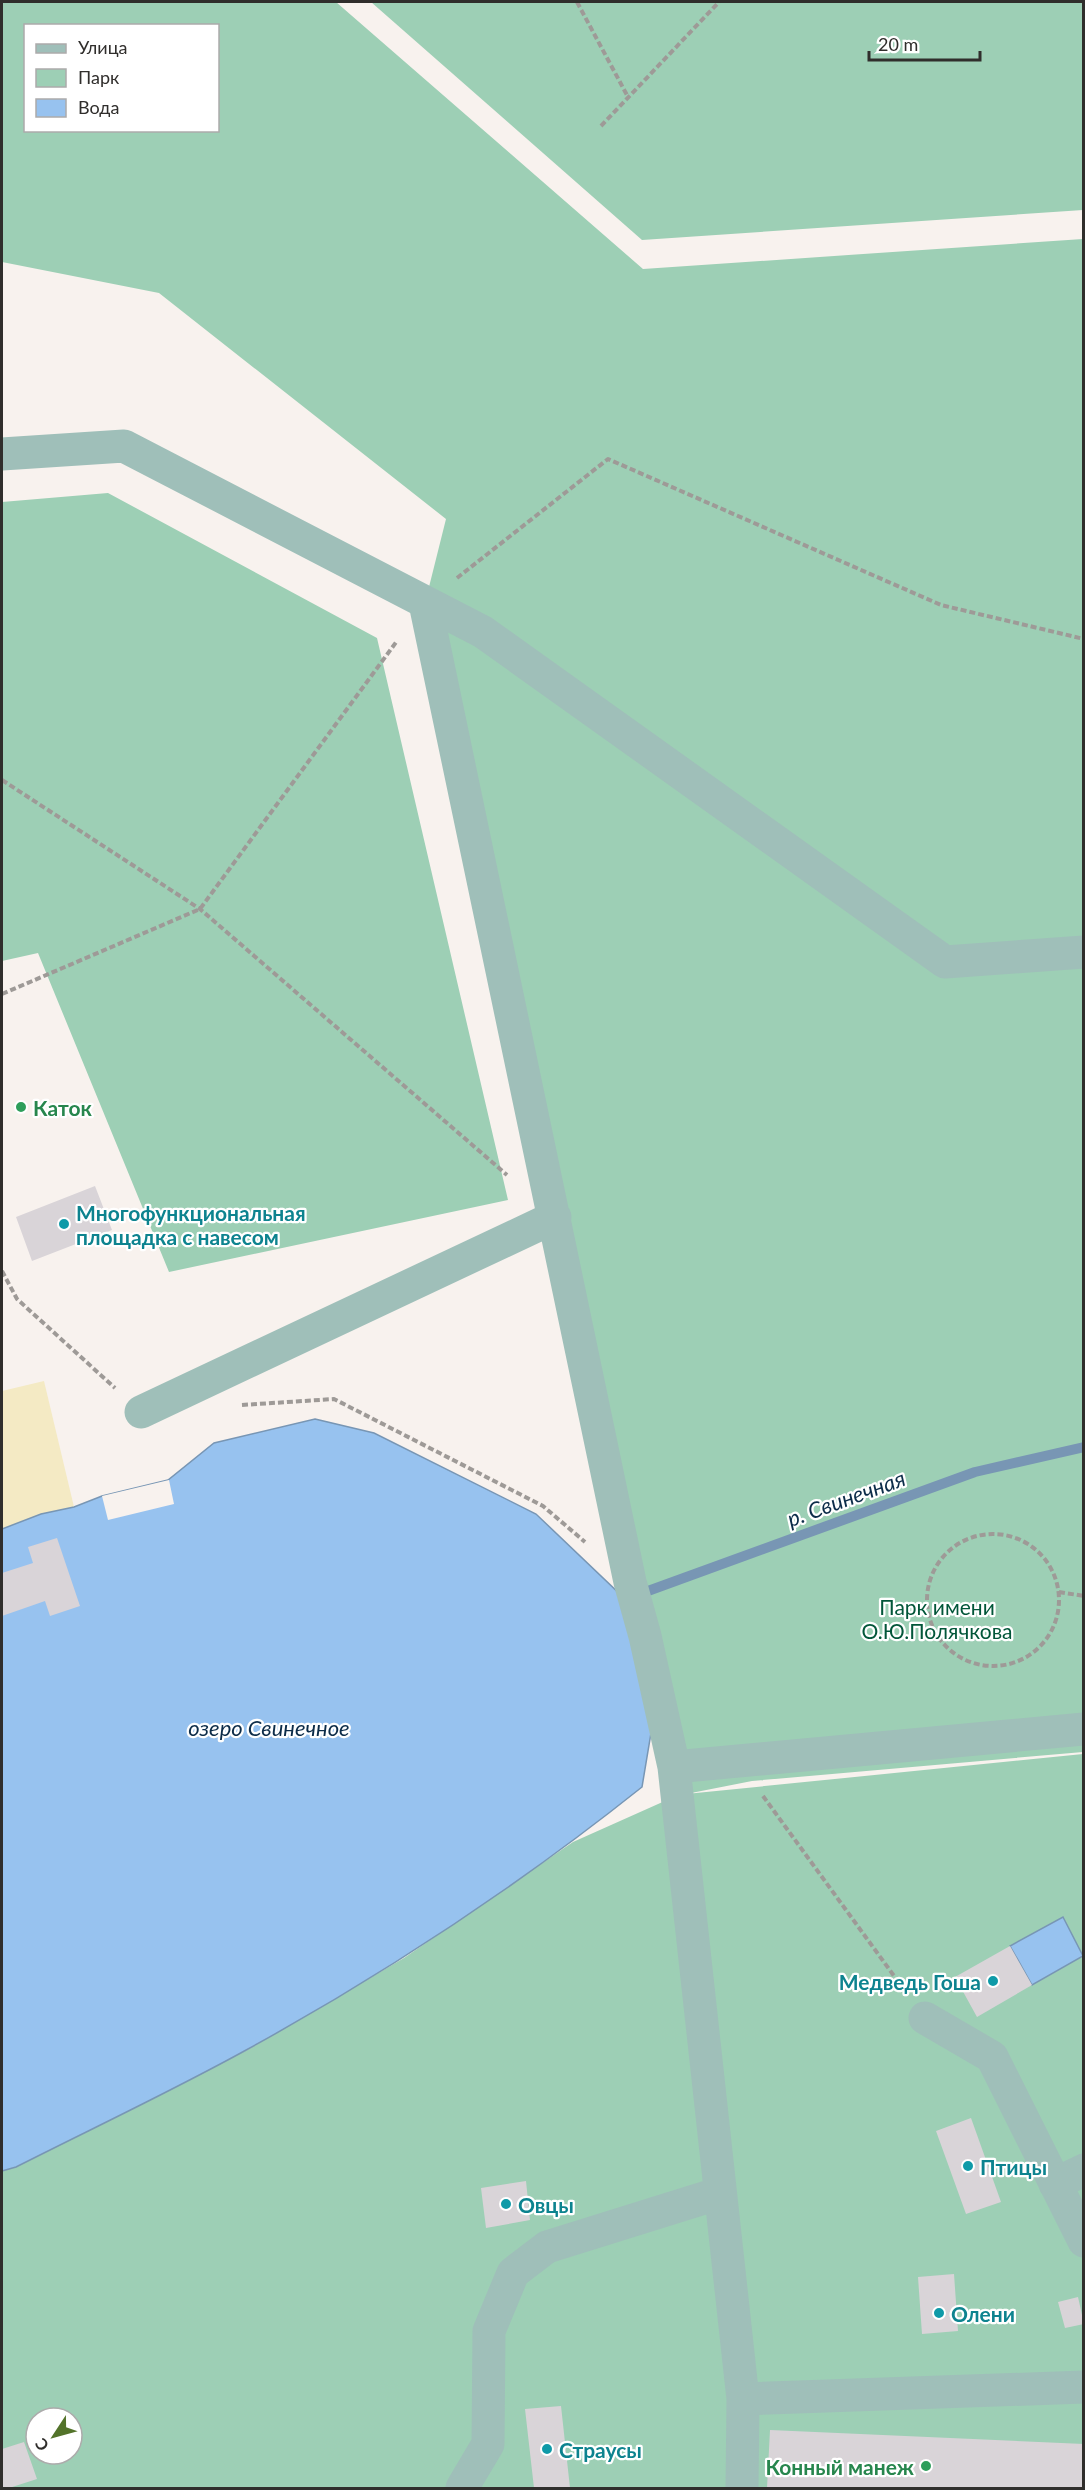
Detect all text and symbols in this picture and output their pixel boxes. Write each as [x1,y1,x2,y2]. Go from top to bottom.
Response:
legend [24,24,219,132]
scale bar [869,24,980,62]
text: 20 m [878,33,918,55]
text: Улица [78,36,128,58]
text: Парк [78,66,120,88]
text: Вода [78,96,119,118]
place label: Каток [33,1095,92,1120]
marker: Каток [14,1100,28,1114]
place label: Многофункциональная площадка с навесом [76,1200,306,1249]
marker: Многофункциональная площадка с навесом [57,1217,71,1231]
water label: р. Свинечная [783,1464,909,1532]
park label: Парк имени О.Ю.Полячкова [861,1594,1013,1643]
water label: озеро Свинечное [188,1714,350,1741]
place label: Медведь Гоша [839,1969,981,1994]
marker: Медведь Гоша [986,1974,1000,1988]
place label: Птицы [980,2154,1047,2179]
marker: Птицы [961,2159,975,2173]
place label: Овцы [518,2192,574,2217]
marker: Овцы [499,2197,513,2211]
place label: Олени [951,2301,1015,2326]
marker: Олени [932,2306,946,2320]
north arrow [24,2406,84,2466]
text: С [30,2435,52,2455]
place label: Страусы [559,2437,642,2462]
marker: Страусы [540,2442,554,2456]
place label: Конный манеж [765,2454,914,2479]
marker: Конный манеж [919,2459,933,2473]

